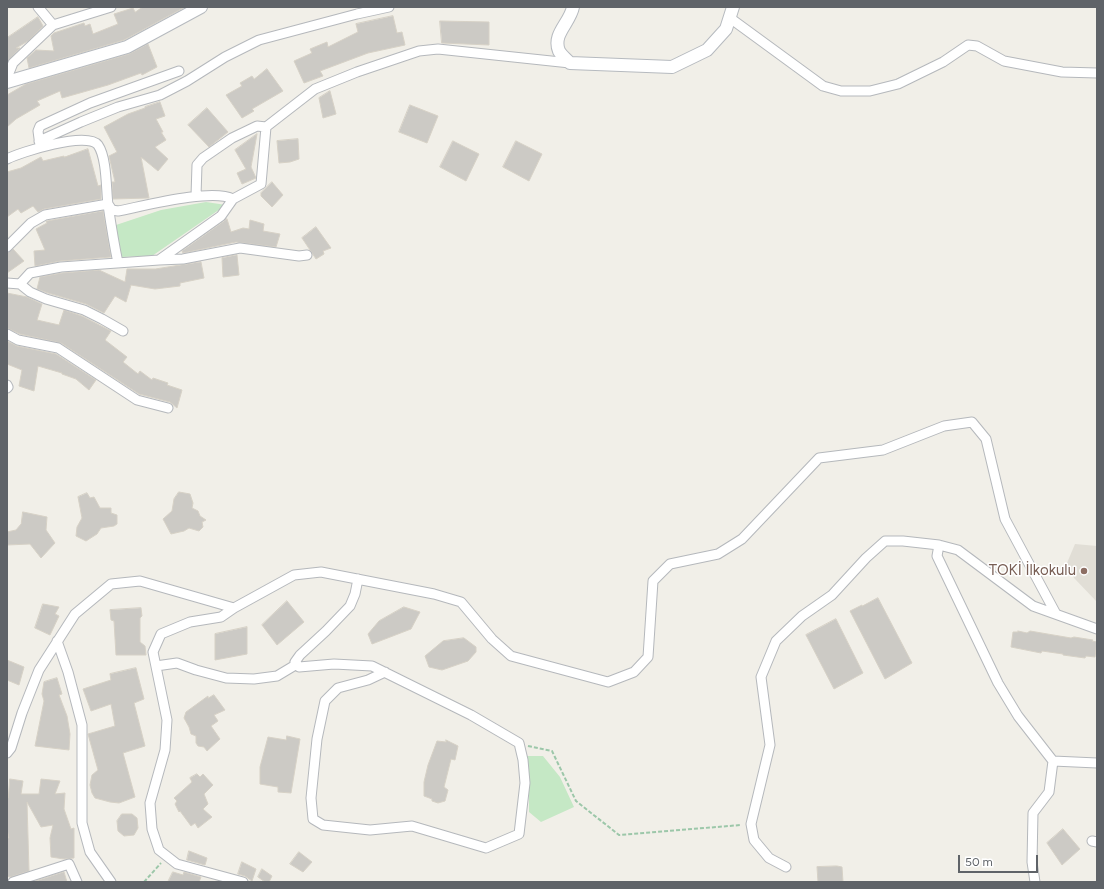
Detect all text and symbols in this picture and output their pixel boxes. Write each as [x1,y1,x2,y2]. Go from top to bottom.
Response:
place label: TOKİ İlkokulu [989,562,1076,580]
marker: TOKİ İlkokulu [1079,566,1089,576]
scale bar [960,847,1040,873]
text: 50 m [965,855,993,869]

